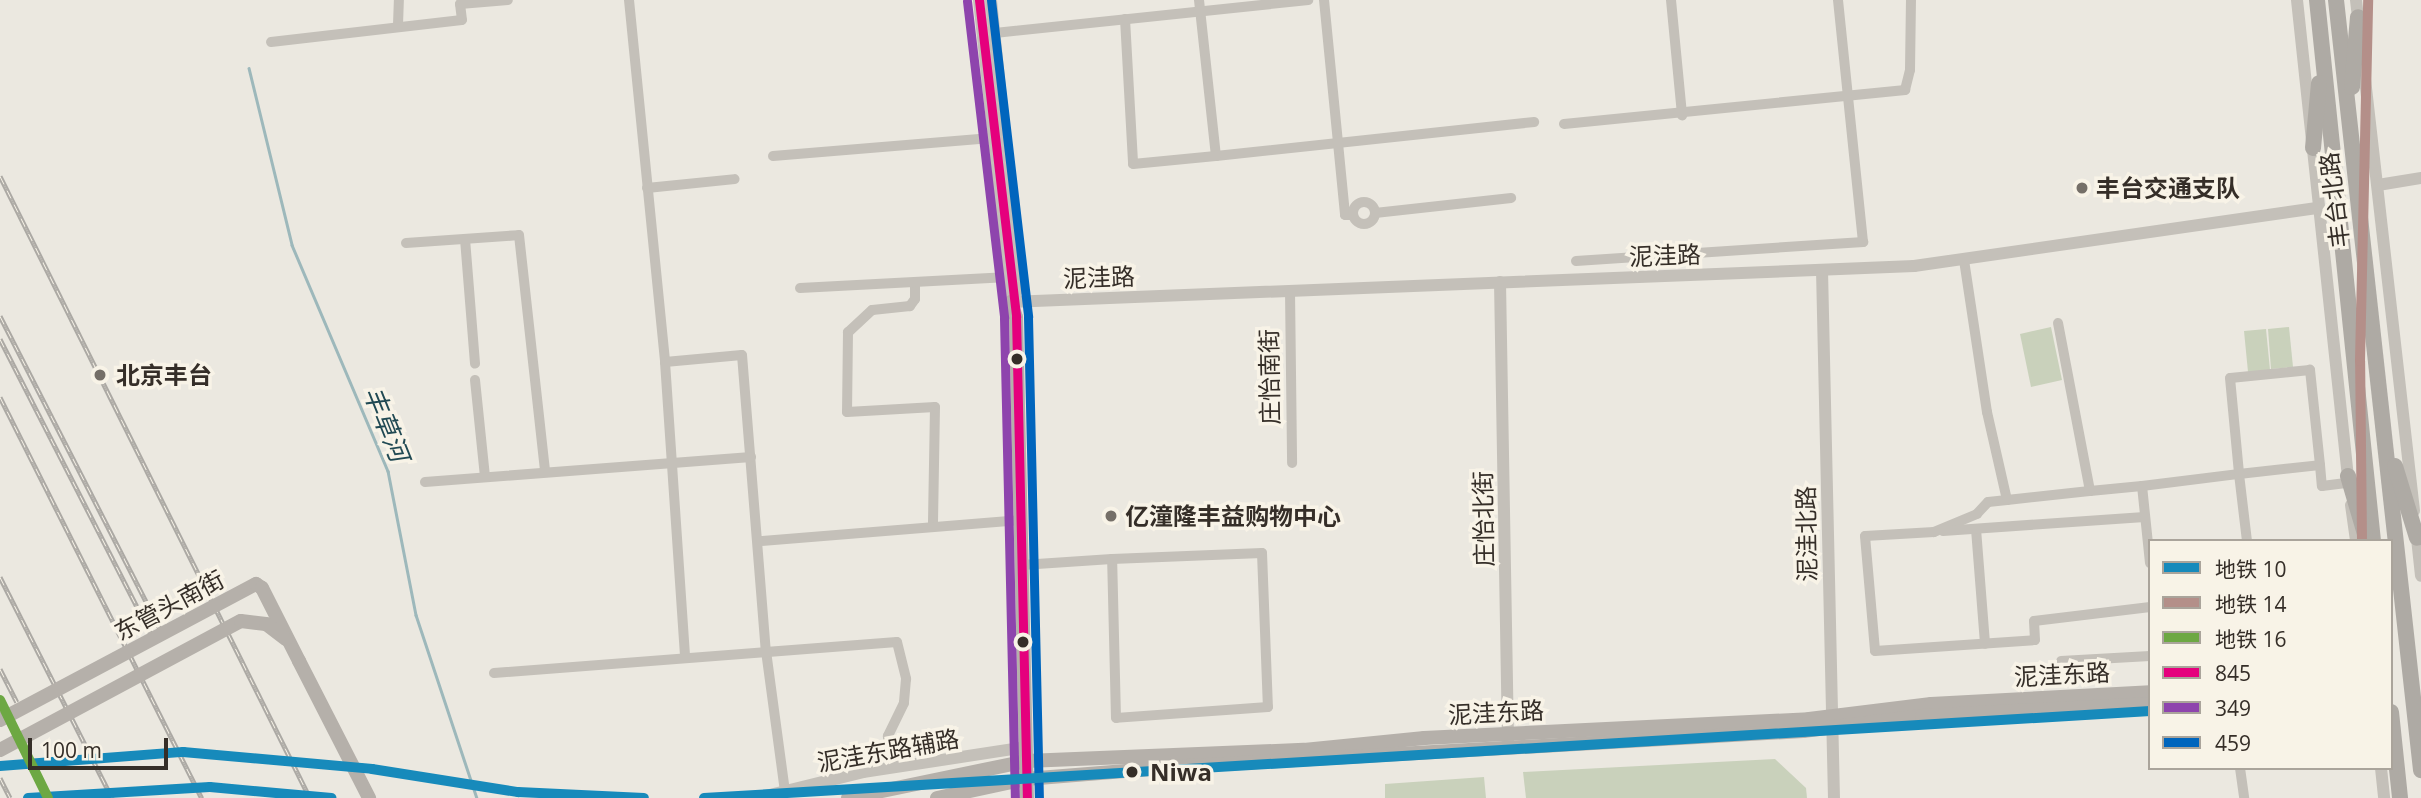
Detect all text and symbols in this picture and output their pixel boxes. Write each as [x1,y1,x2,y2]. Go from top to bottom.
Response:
street label: 丰台北路 [2314,151,2354,249]
place label: 丰台交通支队 [2096,174,2240,202]
marker: 丰台交通支队 [2074,180,2090,196]
street label: 泥洼路 [1629,239,1701,271]
street label: 泥洼路 [1063,261,1135,293]
street label: 庄怡南街 [1254,329,1284,425]
unlabelled marker [1010,352,1024,366]
place label: 北京丰台 [116,361,212,389]
marker: 北京丰台 [90,365,110,385]
water label: 丰草河 [357,382,415,466]
street label: 庄怡北街 [1468,471,1498,567]
street label: 泥洼北路 [1791,486,1821,582]
place label: 亿潼隆丰益购物中心 [1125,502,1341,530]
marker: 亿潼隆丰益购物中心 [1103,508,1119,524]
legend [2148,539,2393,770]
text: 地铁 10 [2215,555,2286,583]
street label: 东管头南街 [109,564,229,646]
text: 地铁 14 [2215,590,2286,618]
text: 地铁 16 [2215,625,2286,653]
unlabelled marker [1016,635,1030,649]
street label: 泥洼东路 [2013,657,2111,691]
text: 845 [2215,659,2251,687]
text: 349 [2215,694,2251,722]
street label: 泥洼东路 [1447,695,1545,729]
street label: 泥洼东路辅路 [815,723,961,777]
scale bar [32,724,172,768]
text: 459 [2215,729,2251,757]
text: 100 m [41,736,102,764]
place label: Niwa [1150,758,1212,786]
marker: Niwa [1121,761,1143,783]

